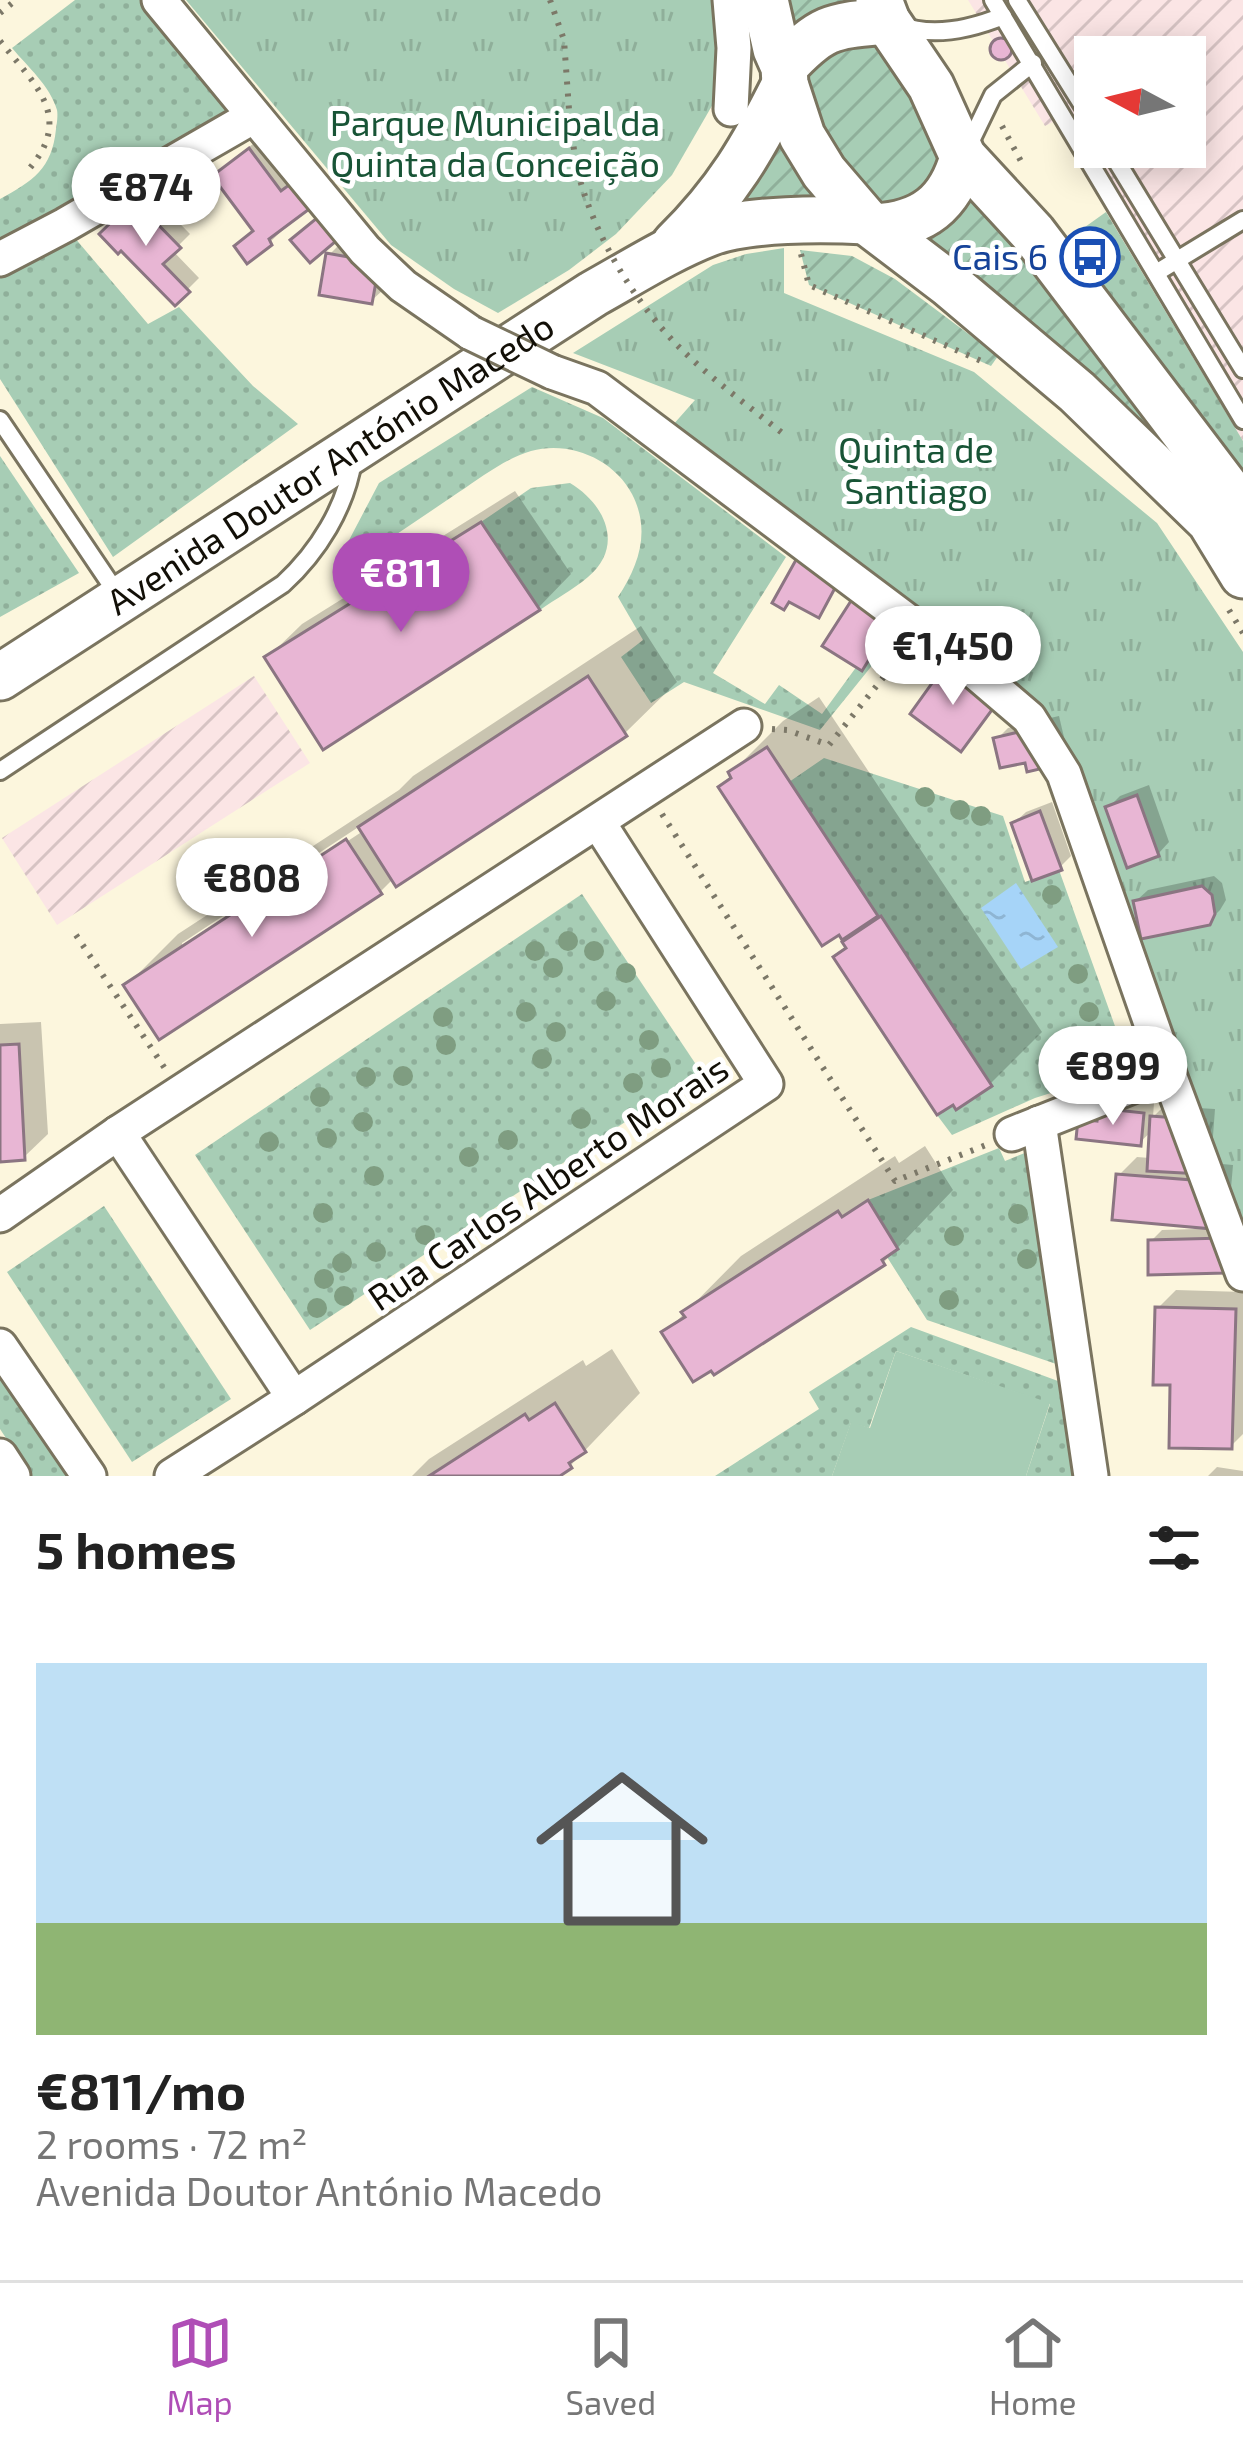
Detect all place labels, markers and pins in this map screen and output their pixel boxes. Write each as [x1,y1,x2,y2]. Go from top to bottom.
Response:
pin: €874 [75,147,217,249]
bus stop icon: Cais 6 [1059,226,1121,288]
place label: Cais 6 [952,234,1048,277]
pin: €811 [330,533,472,635]
pin: €1,450 [855,606,1051,708]
pin: €808 [181,838,323,940]
pin: €899 [1042,1026,1184,1128]

